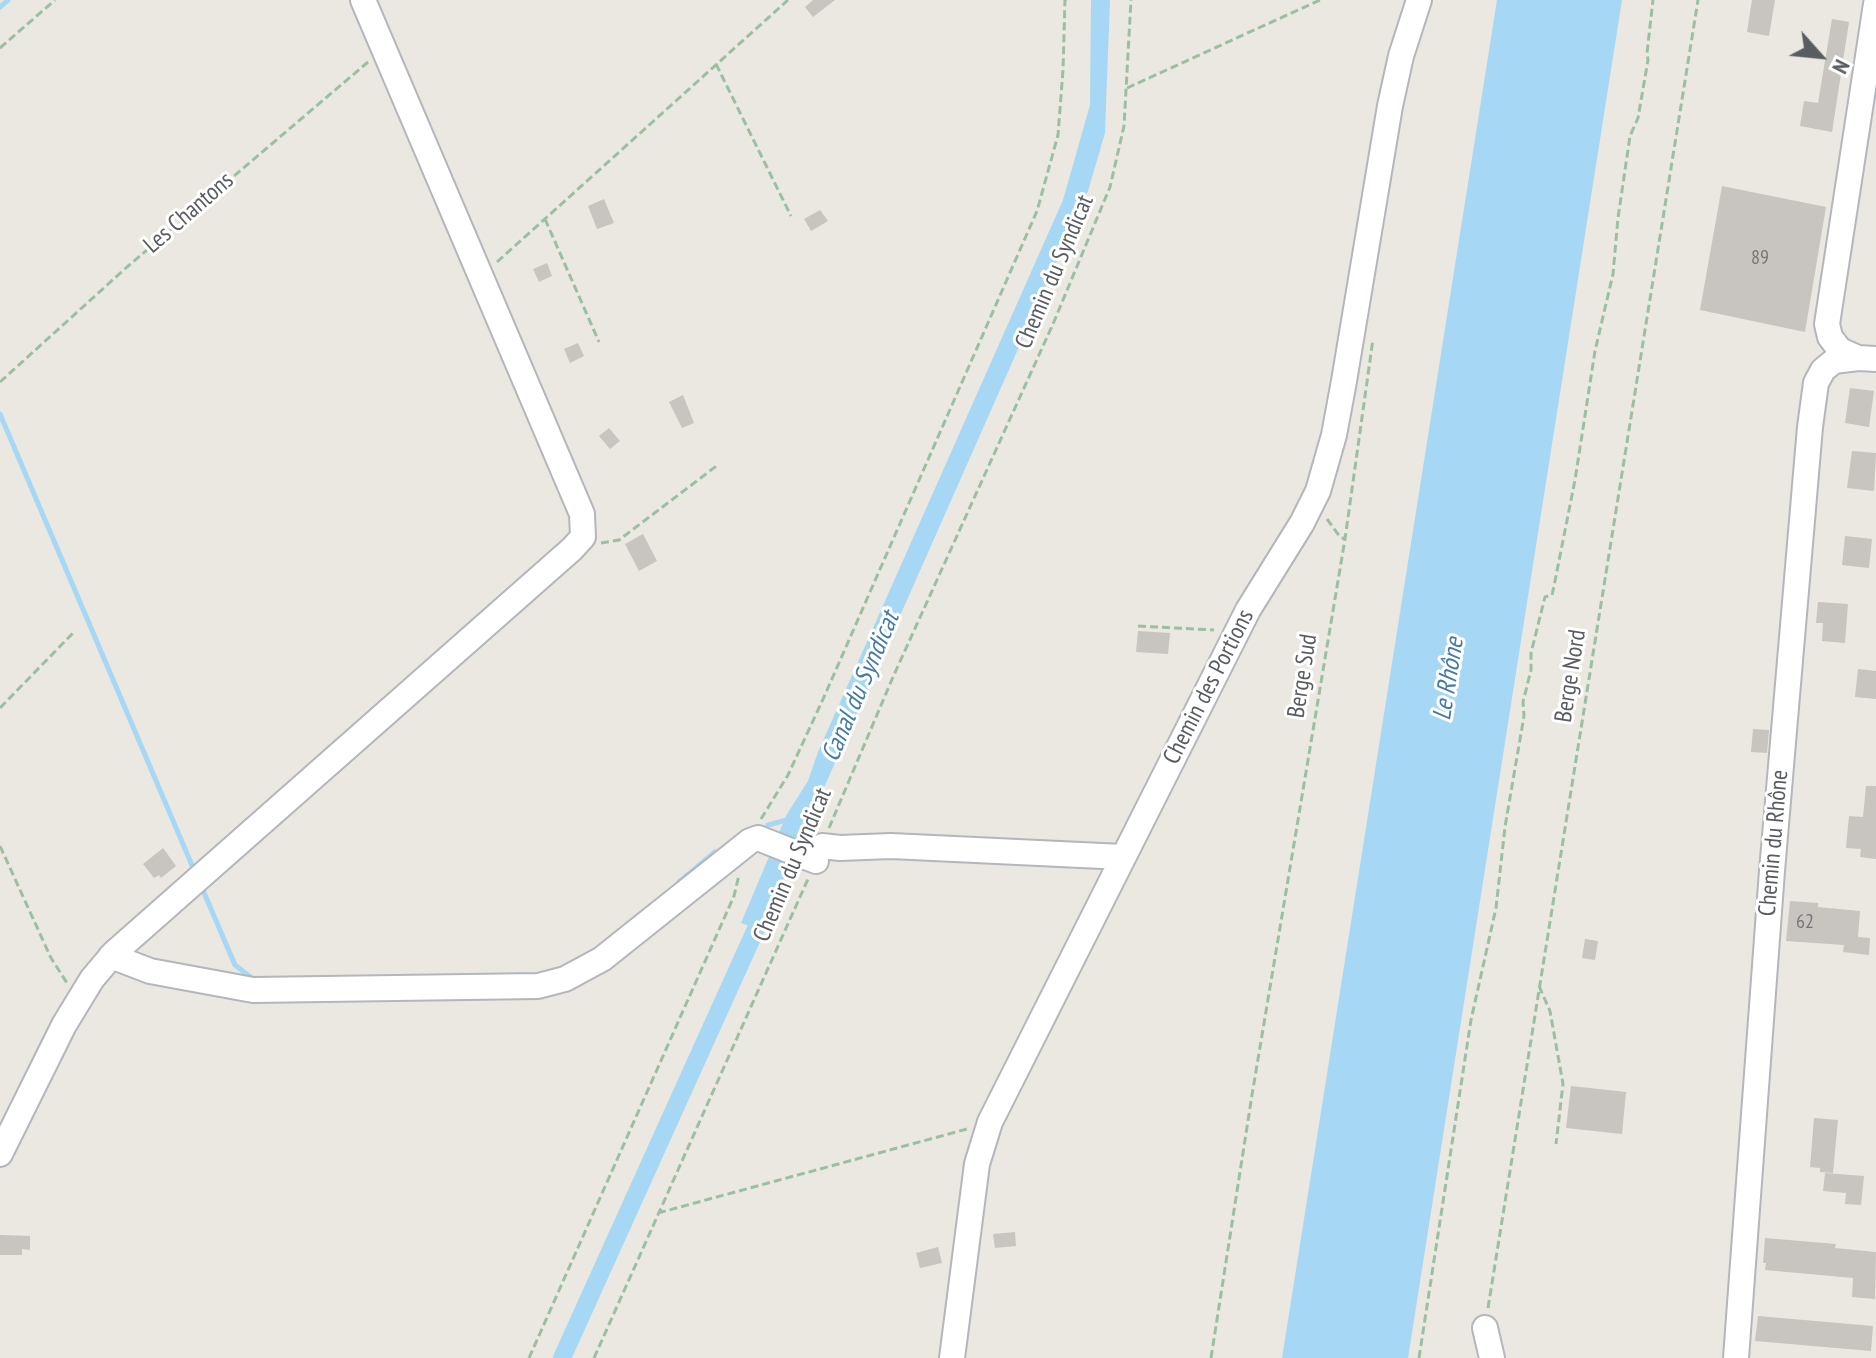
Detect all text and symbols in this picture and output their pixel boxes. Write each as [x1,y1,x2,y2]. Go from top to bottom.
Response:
north arrow [1780,16,1860,96]
text: N [1826,55,1857,79]
street label: Les Chantons [138,166,240,260]
street label: Chemin du Syndicat [1010,191,1100,353]
house number: 89 [1751,246,1769,270]
street label: Chemin des Portions [1158,605,1260,769]
water label: Canal du Syndicat [815,608,907,766]
street label: Berge Nord [1549,628,1593,724]
street label: Berge Sud [1282,632,1324,720]
water label: Le Rhône [1427,635,1471,723]
street label: Chemin du Rhône [1753,769,1795,917]
street label: Chemin du Syndicat [748,784,838,946]
house number: 62 [1796,910,1814,934]

